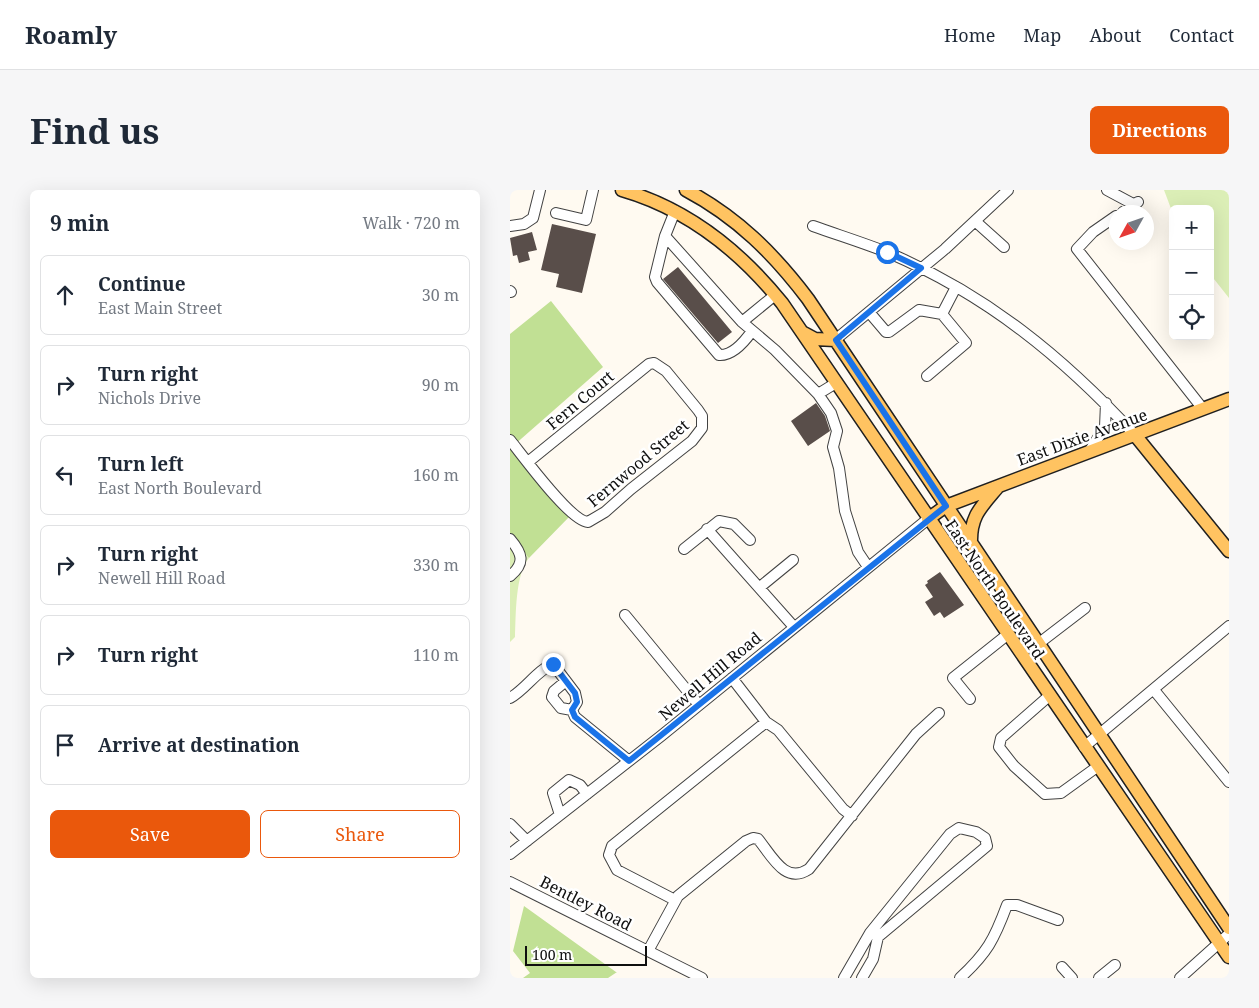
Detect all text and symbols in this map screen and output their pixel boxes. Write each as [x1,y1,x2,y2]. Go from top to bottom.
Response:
text: Roamly [25,18,117,51]
text: Home [944,23,995,47]
text: Map [1023,23,1061,47]
text: About [1089,23,1141,47]
text: Contact [1169,23,1234,47]
button: Directions [1090,106,1229,154]
text: Find us [30,107,159,154]
north arrow [1109,205,1154,250]
map controls [1169,205,1214,340]
button: + [1169,205,1214,250]
text: 9 min [50,209,109,237]
text: Walk · 720 m [363,212,460,234]
route start [876,241,899,264]
button: − [1169,250,1214,295]
text: Continue [98,271,186,297]
icon: ahead [51,281,79,309]
text: 30 m [422,284,459,306]
button: locate [1169,295,1214,340]
text: East Main Street [98,297,222,319]
text: Turn right [98,361,198,387]
street label: Fern Court [542,365,619,435]
icon: right [51,371,79,399]
text: 90 m [422,374,459,396]
text: Nichols Drive [98,387,201,409]
street label: East Dixie Avenue [1014,403,1150,471]
street label: Fernwood Street [583,414,694,512]
text: Turn left [98,451,184,477]
icon: left [51,461,79,489]
text: 160 m [413,464,459,486]
text: East North Boulevard [98,477,262,499]
street label: East North Boulevard [940,515,1050,663]
text: Turn right [98,541,198,567]
icon: right [51,551,79,579]
text: 330 m [413,554,459,576]
text: Newell Hill Road [98,567,226,589]
street label: Newell Hill Road [654,626,766,725]
icon: right [51,641,79,669]
text: Turn right [98,642,198,668]
text: 110 m [413,644,459,666]
route end [542,653,565,676]
icon: arrive [51,731,79,759]
text: Arrive at destination [98,732,300,758]
button: Save [50,810,250,858]
button: Share [260,810,460,858]
street label: Bentley Road [536,870,636,936]
scale bar [525,943,648,966]
text: 100 m [532,945,572,964]

